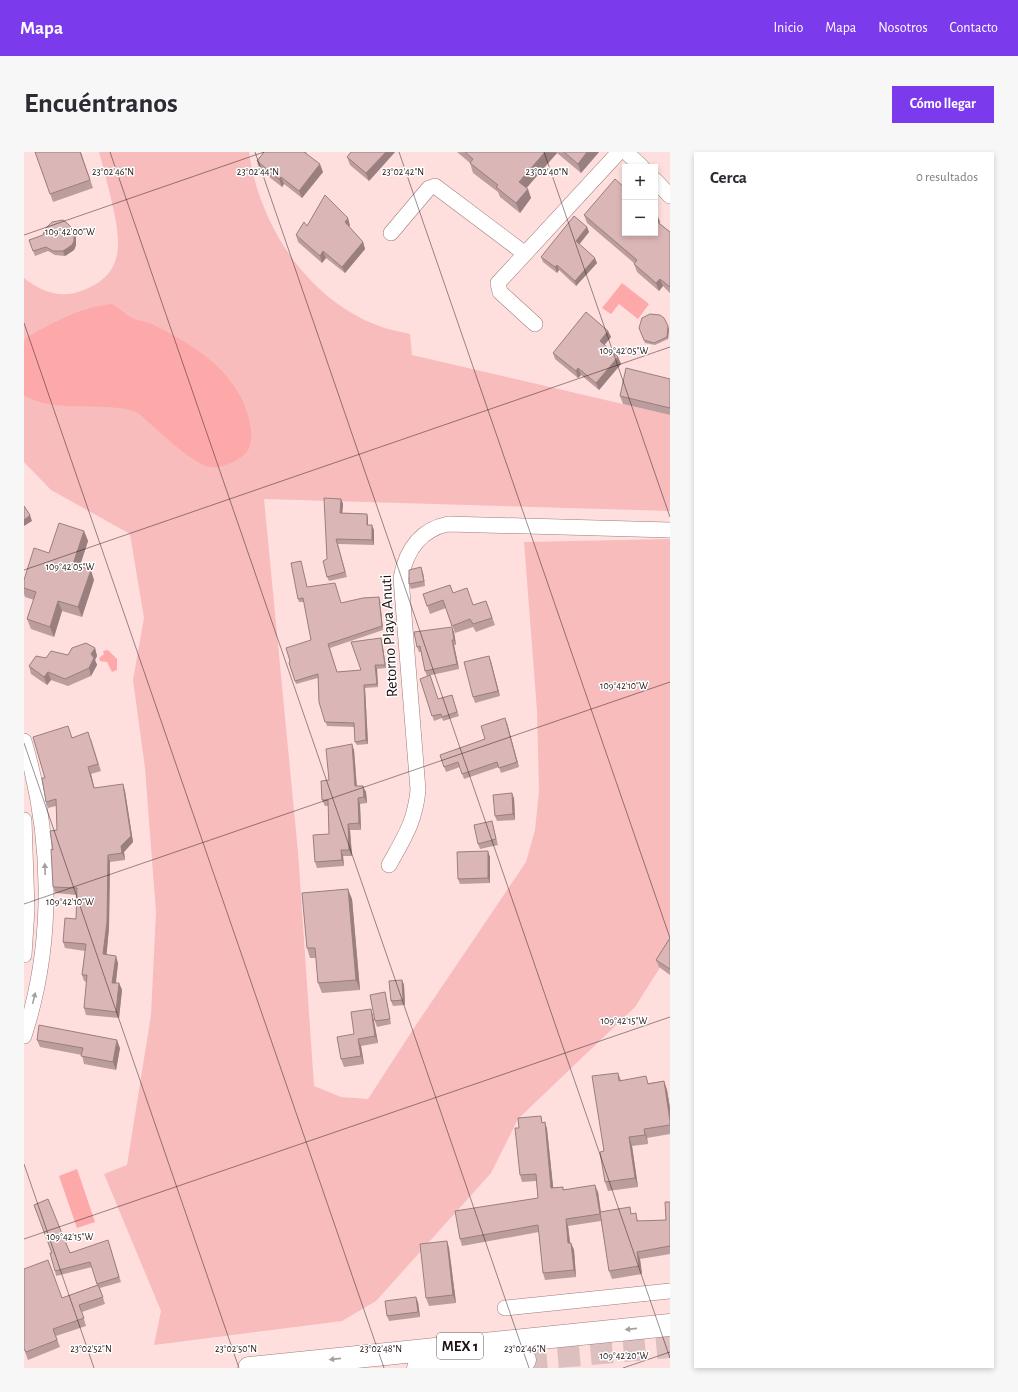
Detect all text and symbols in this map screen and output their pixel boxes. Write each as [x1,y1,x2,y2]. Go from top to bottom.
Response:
text: Mapa [20,19,63,38]
text: Inicio [773,21,803,35]
text: Mapa [825,21,856,35]
text: Nosotros [878,21,928,35]
text: Contacto [950,21,998,35]
button: Cómo llegar [892,86,994,123]
text: Encuéntranos [24,90,178,118]
map controls [622,164,658,236]
button: + [622,164,658,200]
text: 23°02'46"N [92,167,134,177]
text: 23°02'44"N [237,167,279,177]
text: 23°02'42"N [382,167,424,177]
text: 23°02'40"N [526,167,568,177]
text: Cerca [710,169,747,186]
text: 0 resultados [916,171,978,184]
button: − [622,200,658,236]
text: 109°42'00"W [45,227,95,237]
text: 109°42'05"W [600,346,648,356]
text: 109°42'05"W [46,562,94,572]
street label: Retorno Playa Anuti [378,574,401,698]
text: 109°42'10"W [600,681,648,691]
one-way arrow [42,862,48,875]
text: 109°42'10"W [46,897,94,907]
one-way arrow [31,992,37,1004]
text: 109°42'15"W [601,1016,647,1026]
text: 109°42'15"W [47,1232,93,1242]
one-way arrow [625,1326,637,1332]
road number: MEX 1 [437,1333,483,1359]
text: 23°02'52"N [70,1344,112,1354]
text: 23°02'50"N [215,1344,257,1354]
text: 23°02'48"N [360,1344,402,1354]
text: 23°02'46"N [504,1344,546,1354]
text: 109°42'20"W [599,1351,649,1361]
one-way arrow [329,1356,341,1362]

